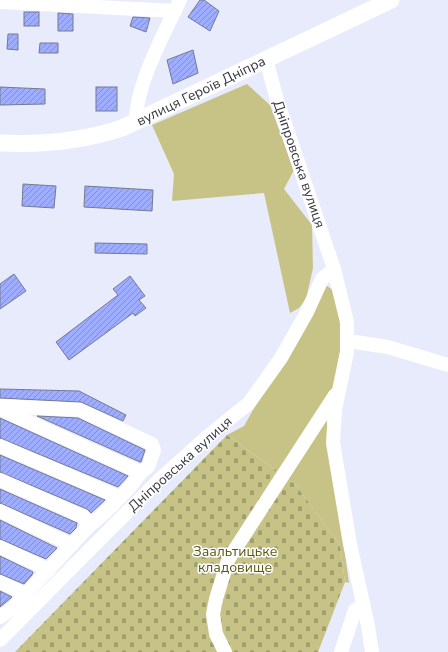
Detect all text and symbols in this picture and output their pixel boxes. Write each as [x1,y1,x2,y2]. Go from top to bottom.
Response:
street label: вулиця Героїв Дніпра [133,52,269,130]
street label: Дніпровська вулиця [268,98,330,230]
street label: Дніпровська вулиця [124,412,236,516]
park label: Заальтицьке кладовище [193,542,277,577]

